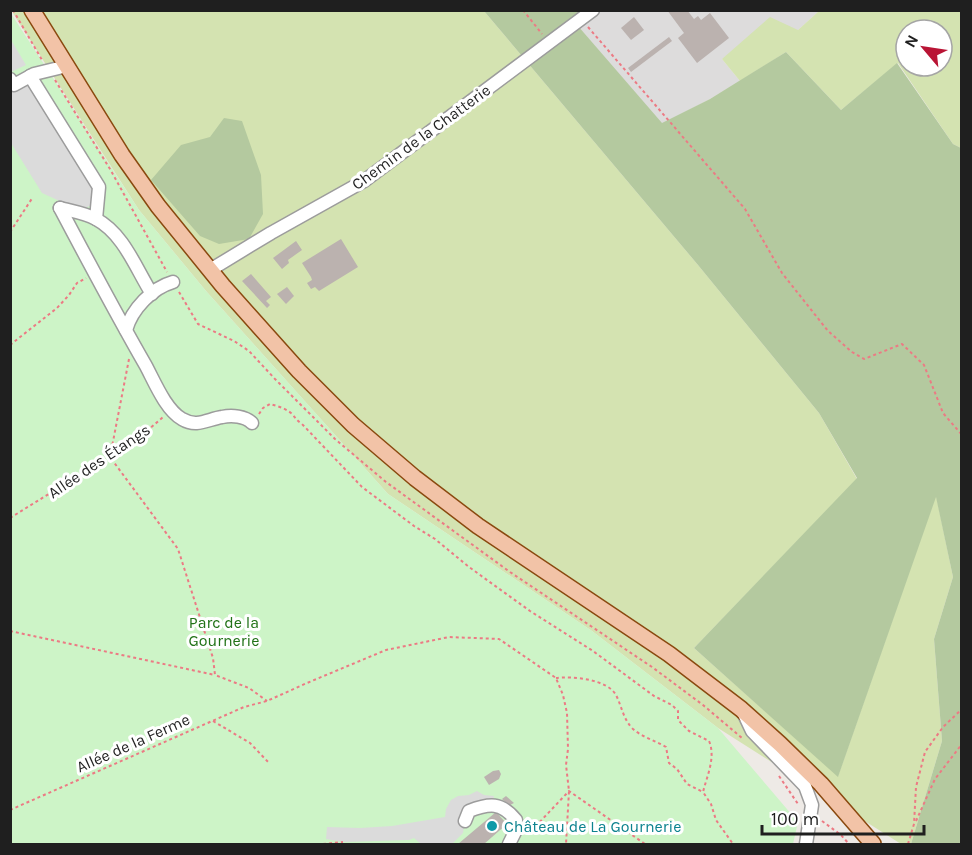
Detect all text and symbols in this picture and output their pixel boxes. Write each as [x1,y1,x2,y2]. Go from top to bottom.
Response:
north arrow [894,18,954,78]
text: N [900,31,922,51]
street label: Chemin de la Chatterie [348,80,494,194]
street label: Allée des Étangs [44,420,154,502]
park label: Parc de la Gournerie [188,613,260,650]
street label: Allée de la Ferme [73,709,193,777]
scale bar [762,798,924,836]
text: 100 m [771,808,819,830]
place label: Château de La Gournerie [504,817,682,836]
marker: Château de La Gournerie [485,819,499,833]

